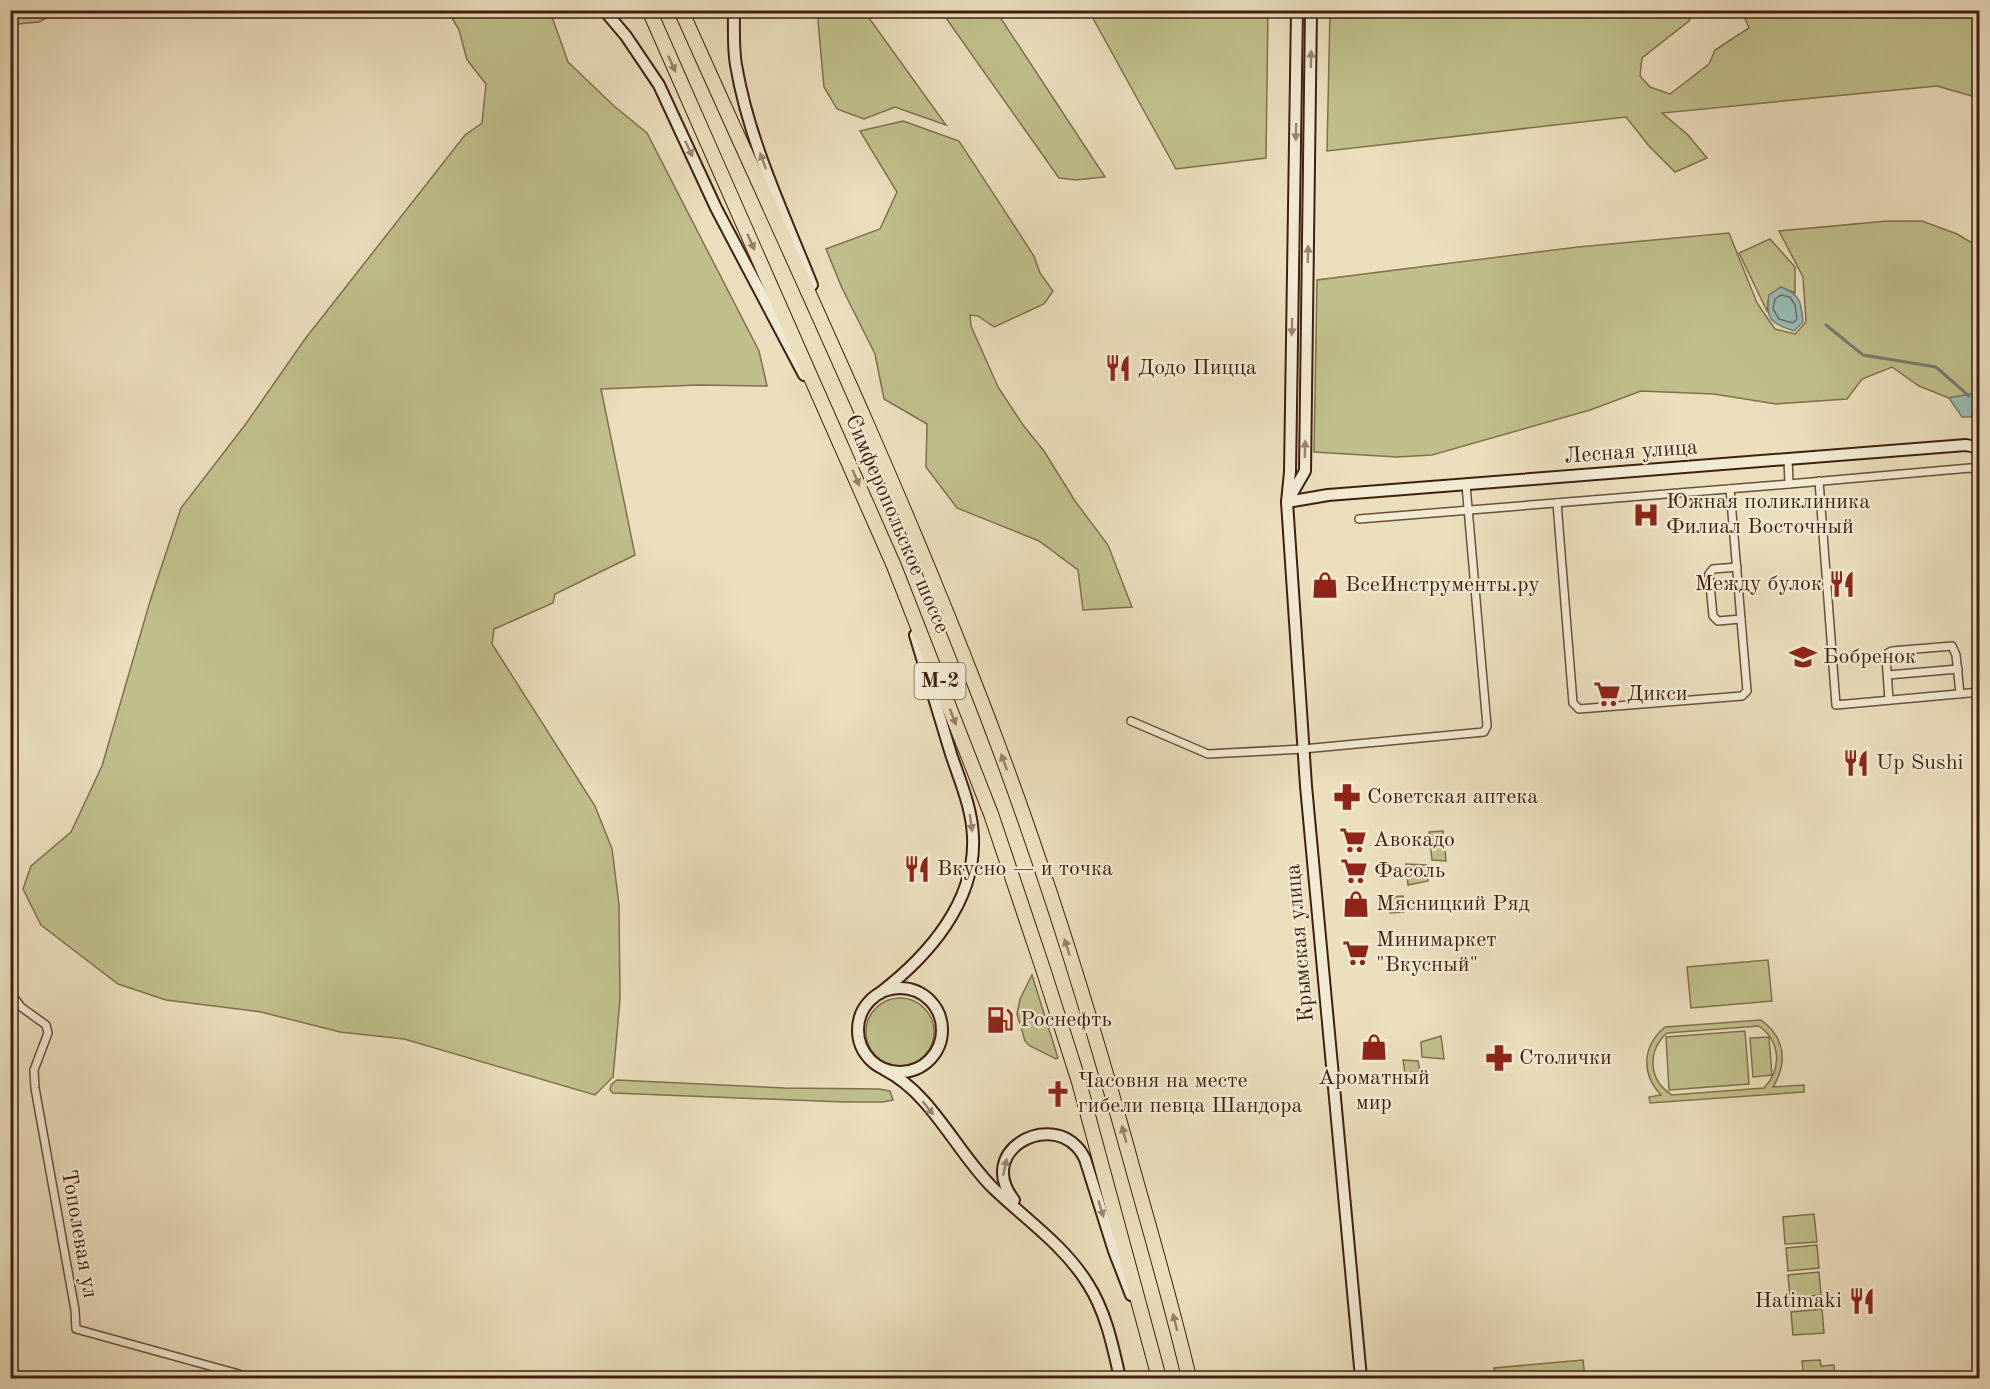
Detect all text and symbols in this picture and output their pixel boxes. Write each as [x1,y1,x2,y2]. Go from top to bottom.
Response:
one-way arrow [1306,49,1315,68]
one-way arrow [668,55,678,73]
one-way arrow [1291,122,1300,141]
one-way arrow [684,141,693,158]
one-way arrow [758,152,768,170]
one-way arrow [747,234,756,251]
one-way arrow [1303,244,1313,263]
one-way arrow [1288,317,1297,336]
restaurant icon: Додо Пицца [1103,353,1133,383]
place label: Додо Пицца [1138,357,1257,379]
street label: Симферопольское шоссе [841,411,953,637]
street label: Лесная улица [1564,436,1699,468]
one-way arrow [1300,439,1310,458]
one-way arrow [851,470,860,487]
place label: Южная поликлиника Филиал Восточный [1666,491,1870,538]
hospital icon: Южная поликлиника Филиал Восточный [1631,500,1661,530]
restaurant icon: Между булок [1827,569,1857,599]
shop icon: ВсеИнструменты.ру [1310,570,1340,600]
place label: Между булок [1695,573,1822,595]
place label: ВсеИнструменты.ру [1345,574,1540,596]
school or university icon: Бобренок [1788,642,1818,672]
place label: Бобренок [1823,646,1916,668]
road number: М-2 [914,663,966,699]
supermarket icon: Дикси [1592,679,1622,709]
place label: Дикси [1627,683,1688,705]
one-way arrow [949,708,959,726]
restaurant icon: Up Sushi [1841,748,1871,778]
place label: Up Sushi [1876,752,1964,774]
one-way arrow [999,753,1009,771]
pharmacy icon: Советская аптека [1332,782,1362,812]
place label: Советская аптека [1367,786,1538,808]
one-way arrow [967,814,976,833]
supermarket icon: Авокадо [1338,825,1368,855]
place label: Авокадо [1373,829,1455,851]
restaurant icon: Вкусно — и точка [902,854,932,884]
supermarket icon: Фасоль [1339,856,1369,886]
place label: Вкусно — и точка [937,858,1113,880]
place label: Фасоль [1374,860,1445,882]
street label: Крымская улица [1282,863,1318,1023]
shop icon: Мясницкий Ряд [1341,889,1371,919]
place label: Мясницкий Ряд [1376,893,1530,915]
place label: Минимаркет "Вкусный" [1376,929,1497,976]
one-way arrow [1062,938,1072,956]
supermarket icon: Минимаркет "Вкусный" [1341,938,1371,968]
fuel station icon: Роснефть [985,1005,1015,1035]
place label: Роснефть [1020,1009,1112,1031]
shop icon: Ароматный мир [1359,1032,1389,1062]
pharmacy icon: Столички [1484,1043,1514,1073]
place label: Столички [1519,1047,1612,1069]
place label: Ароматный мир [1318,1067,1430,1114]
place label: Часовня на месте гибели певца Шандора [1078,1070,1303,1117]
church icon: Часовня на месте гибели певца Шандора [1043,1079,1073,1109]
one-way arrow [922,1100,935,1116]
one-way arrow [1118,1124,1128,1143]
one-way arrow [1001,1157,1010,1176]
street label: Тополевая ул [57,1168,101,1300]
one-way arrow [1097,1200,1106,1218]
restaurant icon: Hatimaki [1847,1286,1877,1316]
place label: Hatimaki [1754,1290,1842,1312]
one-way arrow [1169,1313,1179,1331]

